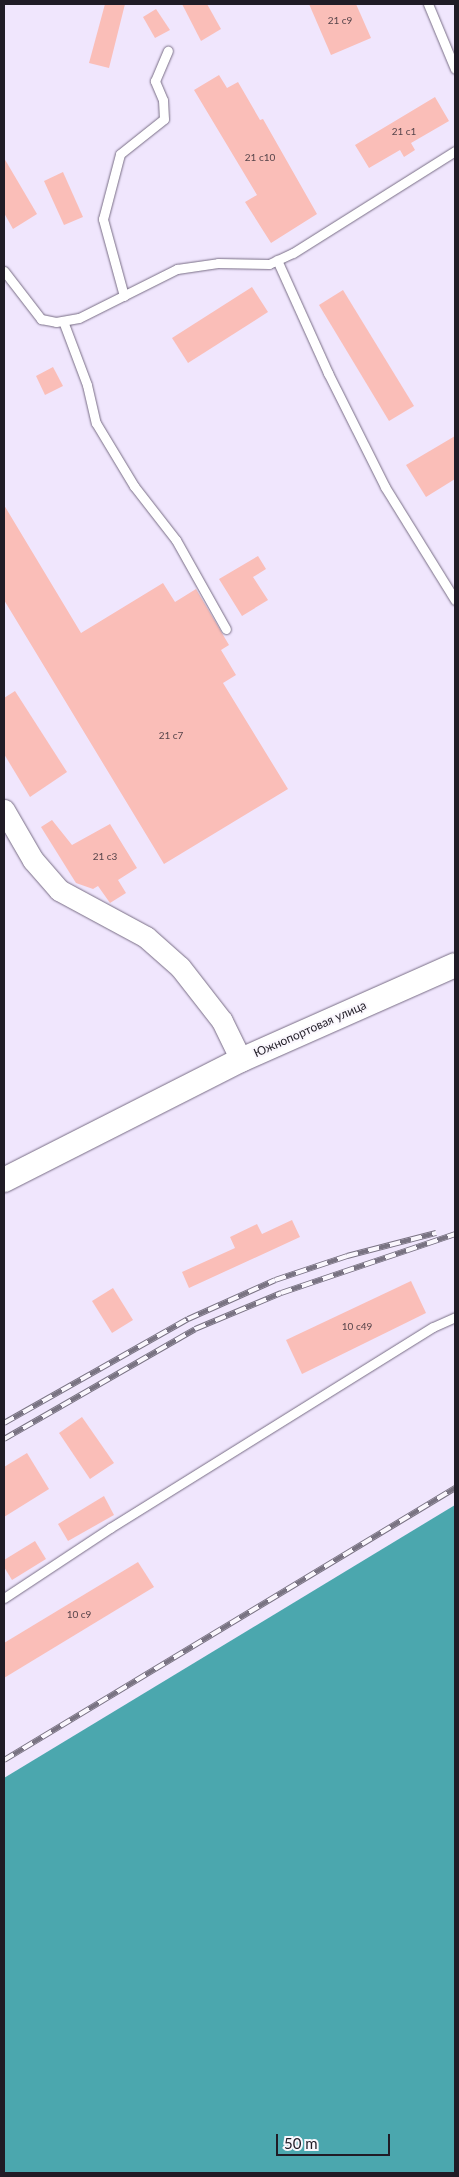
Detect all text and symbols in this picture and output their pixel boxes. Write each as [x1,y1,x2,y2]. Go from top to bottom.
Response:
house number: 21 с9 [328,15,352,27]
house number: 21 с1 [392,126,416,138]
house number: 21 с10 [245,152,275,164]
house number: 21 с7 [159,730,183,742]
house number: 21 с3 [93,851,117,863]
street label: Южнопортовая улица [251,998,369,1060]
house number: 10 с49 [342,1321,372,1333]
house number: 10 с9 [67,1609,91,1621]
scale bar [279,2124,393,2156]
text: 50 m [284,2134,318,2152]

